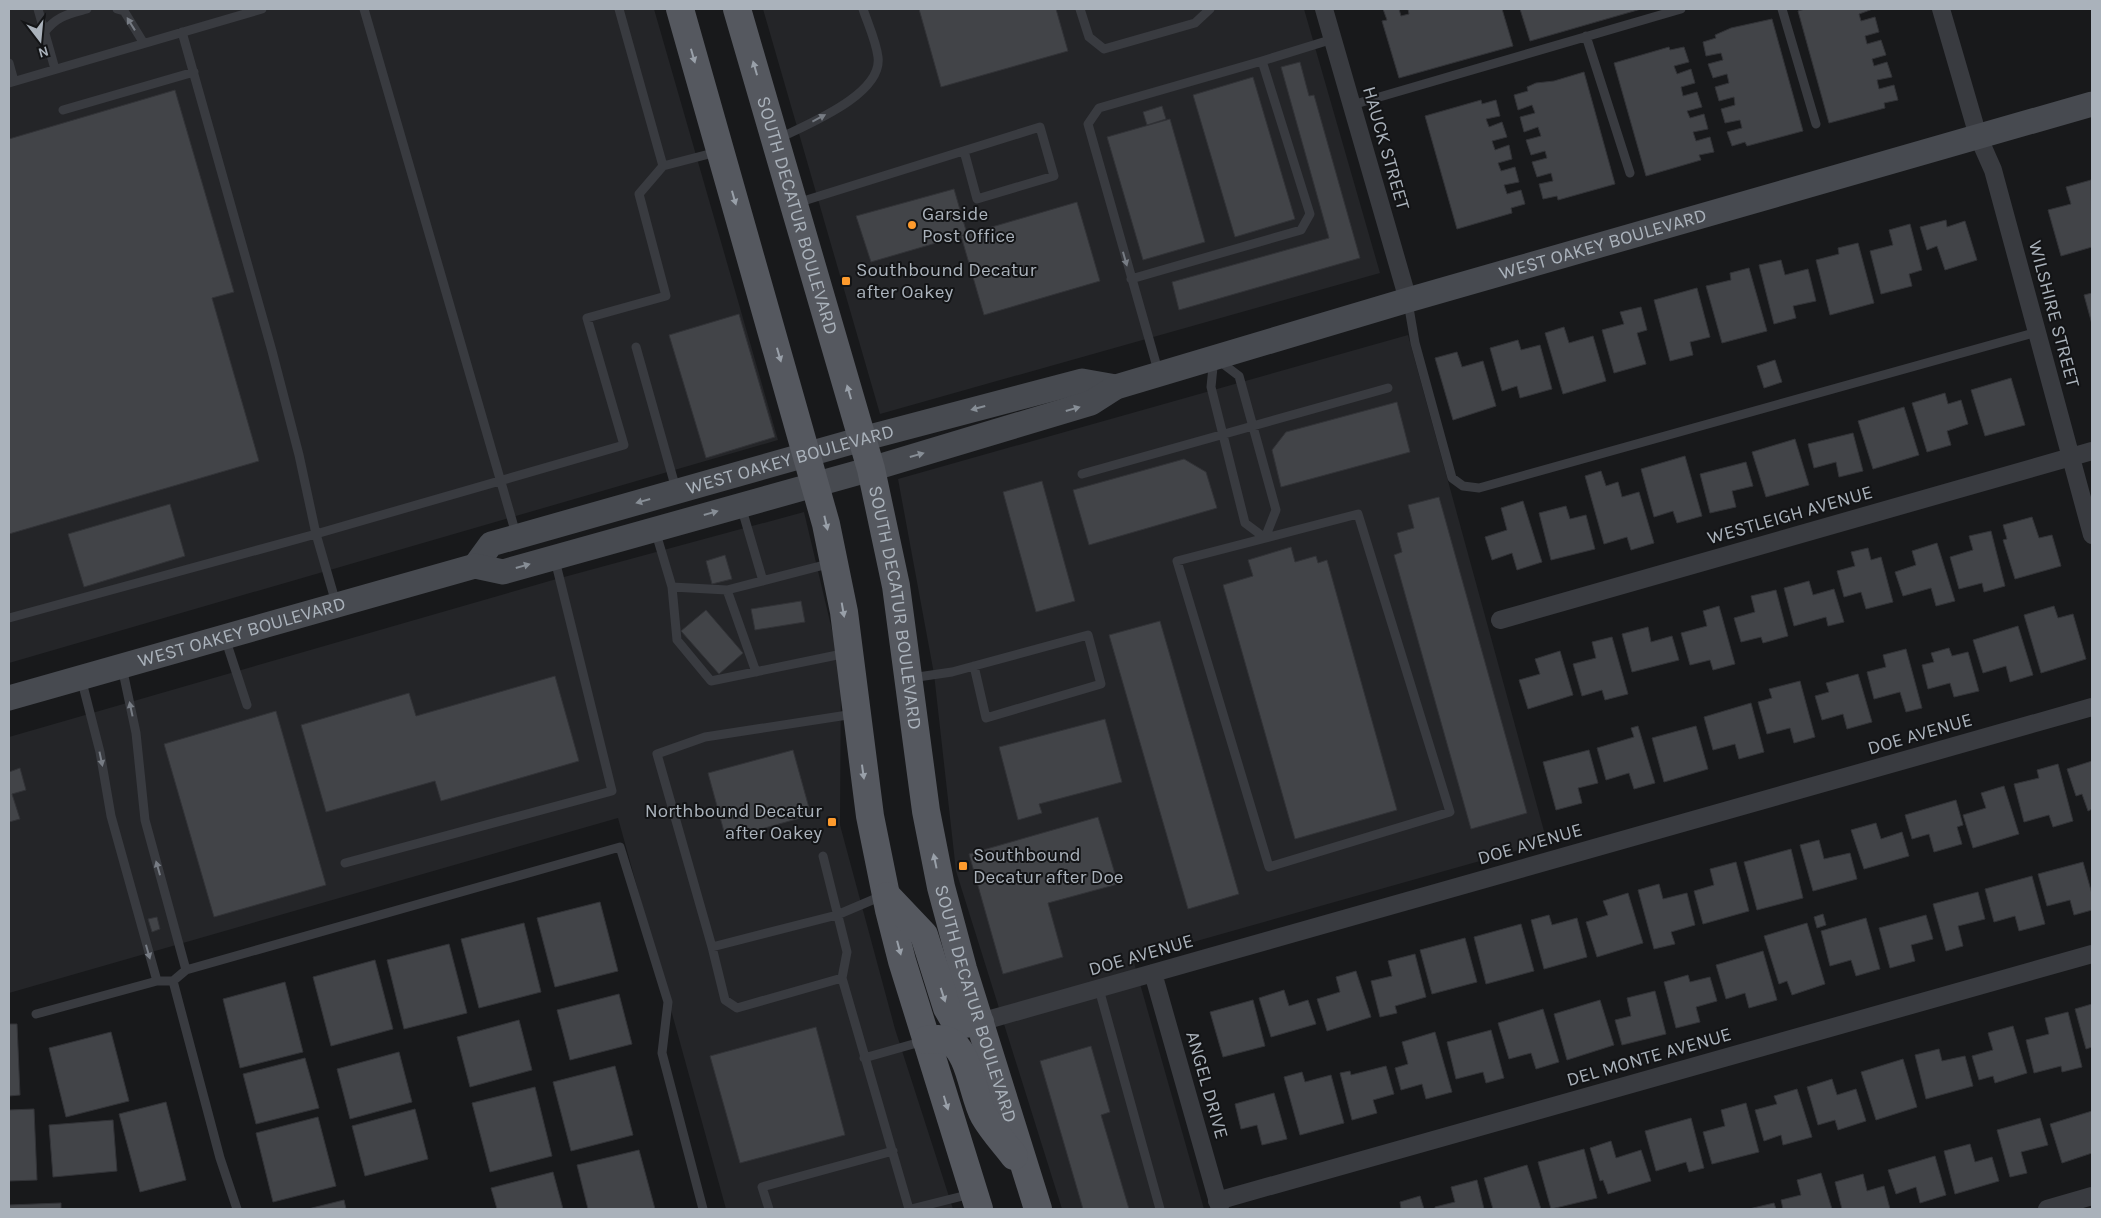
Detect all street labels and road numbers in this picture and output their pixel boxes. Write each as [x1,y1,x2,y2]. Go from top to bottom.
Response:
street label: HAUCK STREET [1358,84,1414,213]
street label: SOUTH DECATUR BOULEVARD [752,94,842,337]
street label: WEST OAKEY BOULEVARD [1497,204,1709,284]
street label: WILSHIRE STREET [2024,238,2084,390]
street label: WEST OAKEY BOULEVARD [684,420,896,499]
street label: WESTLEIGH AVENUE [1705,481,1875,549]
street label: SOUTH DECATUR BOULEVARD [864,484,926,731]
street label: WEST OAKEY BOULEVARD [135,592,348,672]
street label: DOE AVENUE [1865,709,1975,759]
street label: DOE AVENUE [1475,819,1585,869]
street label: SOUTH DECATUR BOULEVARD [930,882,1021,1126]
street label: DOE AVENUE [1086,930,1196,980]
street label: DEL MONTE AVENUE [1564,1023,1734,1091]
street label: ANGEL DRIVE [1181,1029,1233,1141]

